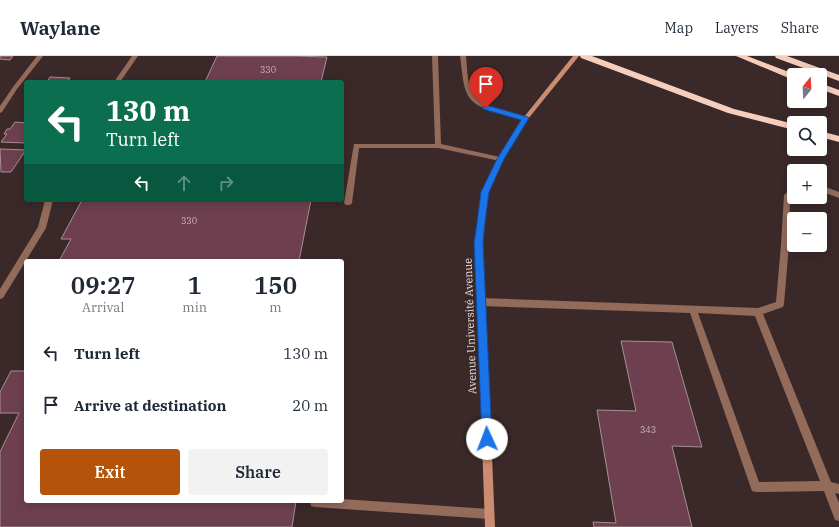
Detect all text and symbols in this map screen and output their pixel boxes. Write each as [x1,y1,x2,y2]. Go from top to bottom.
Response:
text: Waylane [20,16,101,40]
text: Map [665,19,693,37]
text: Layers [715,19,759,37]
text: Share [781,19,819,37]
house number: 330 [260,64,276,75]
pin [469,67,503,108]
north arrow [787,68,827,108]
map controls [787,68,827,252]
icon: arrive [475,73,497,95]
text: 130 m [106,92,190,129]
icon: left [40,96,92,148]
button: search [787,116,827,156]
text: Turn left [106,128,180,151]
button: + [787,164,827,204]
icon: left [131,172,153,194]
icon: ahead [173,172,195,194]
icon: right [215,172,237,194]
button: − [787,212,827,252]
house number: 330 [181,215,197,226]
street label: Avenue Université Avenue [461,258,479,394]
text: 09:27 [71,269,136,301]
text: 1 [188,269,202,301]
text: 150 [254,269,297,301]
text: Arrival [82,299,124,316]
text: min [182,299,207,316]
text: m [269,299,282,316]
icon: left [40,342,62,364]
text: Turn left [74,344,140,363]
text: 130 m [283,344,328,363]
icon: arrive [40,394,62,416]
text: Arrive at destination [74,396,226,415]
text: 20 m [292,396,328,415]
position arrow [466,418,508,460]
house number: 343 [640,424,656,435]
button: Exit [40,449,180,495]
button: Share [188,449,328,495]

